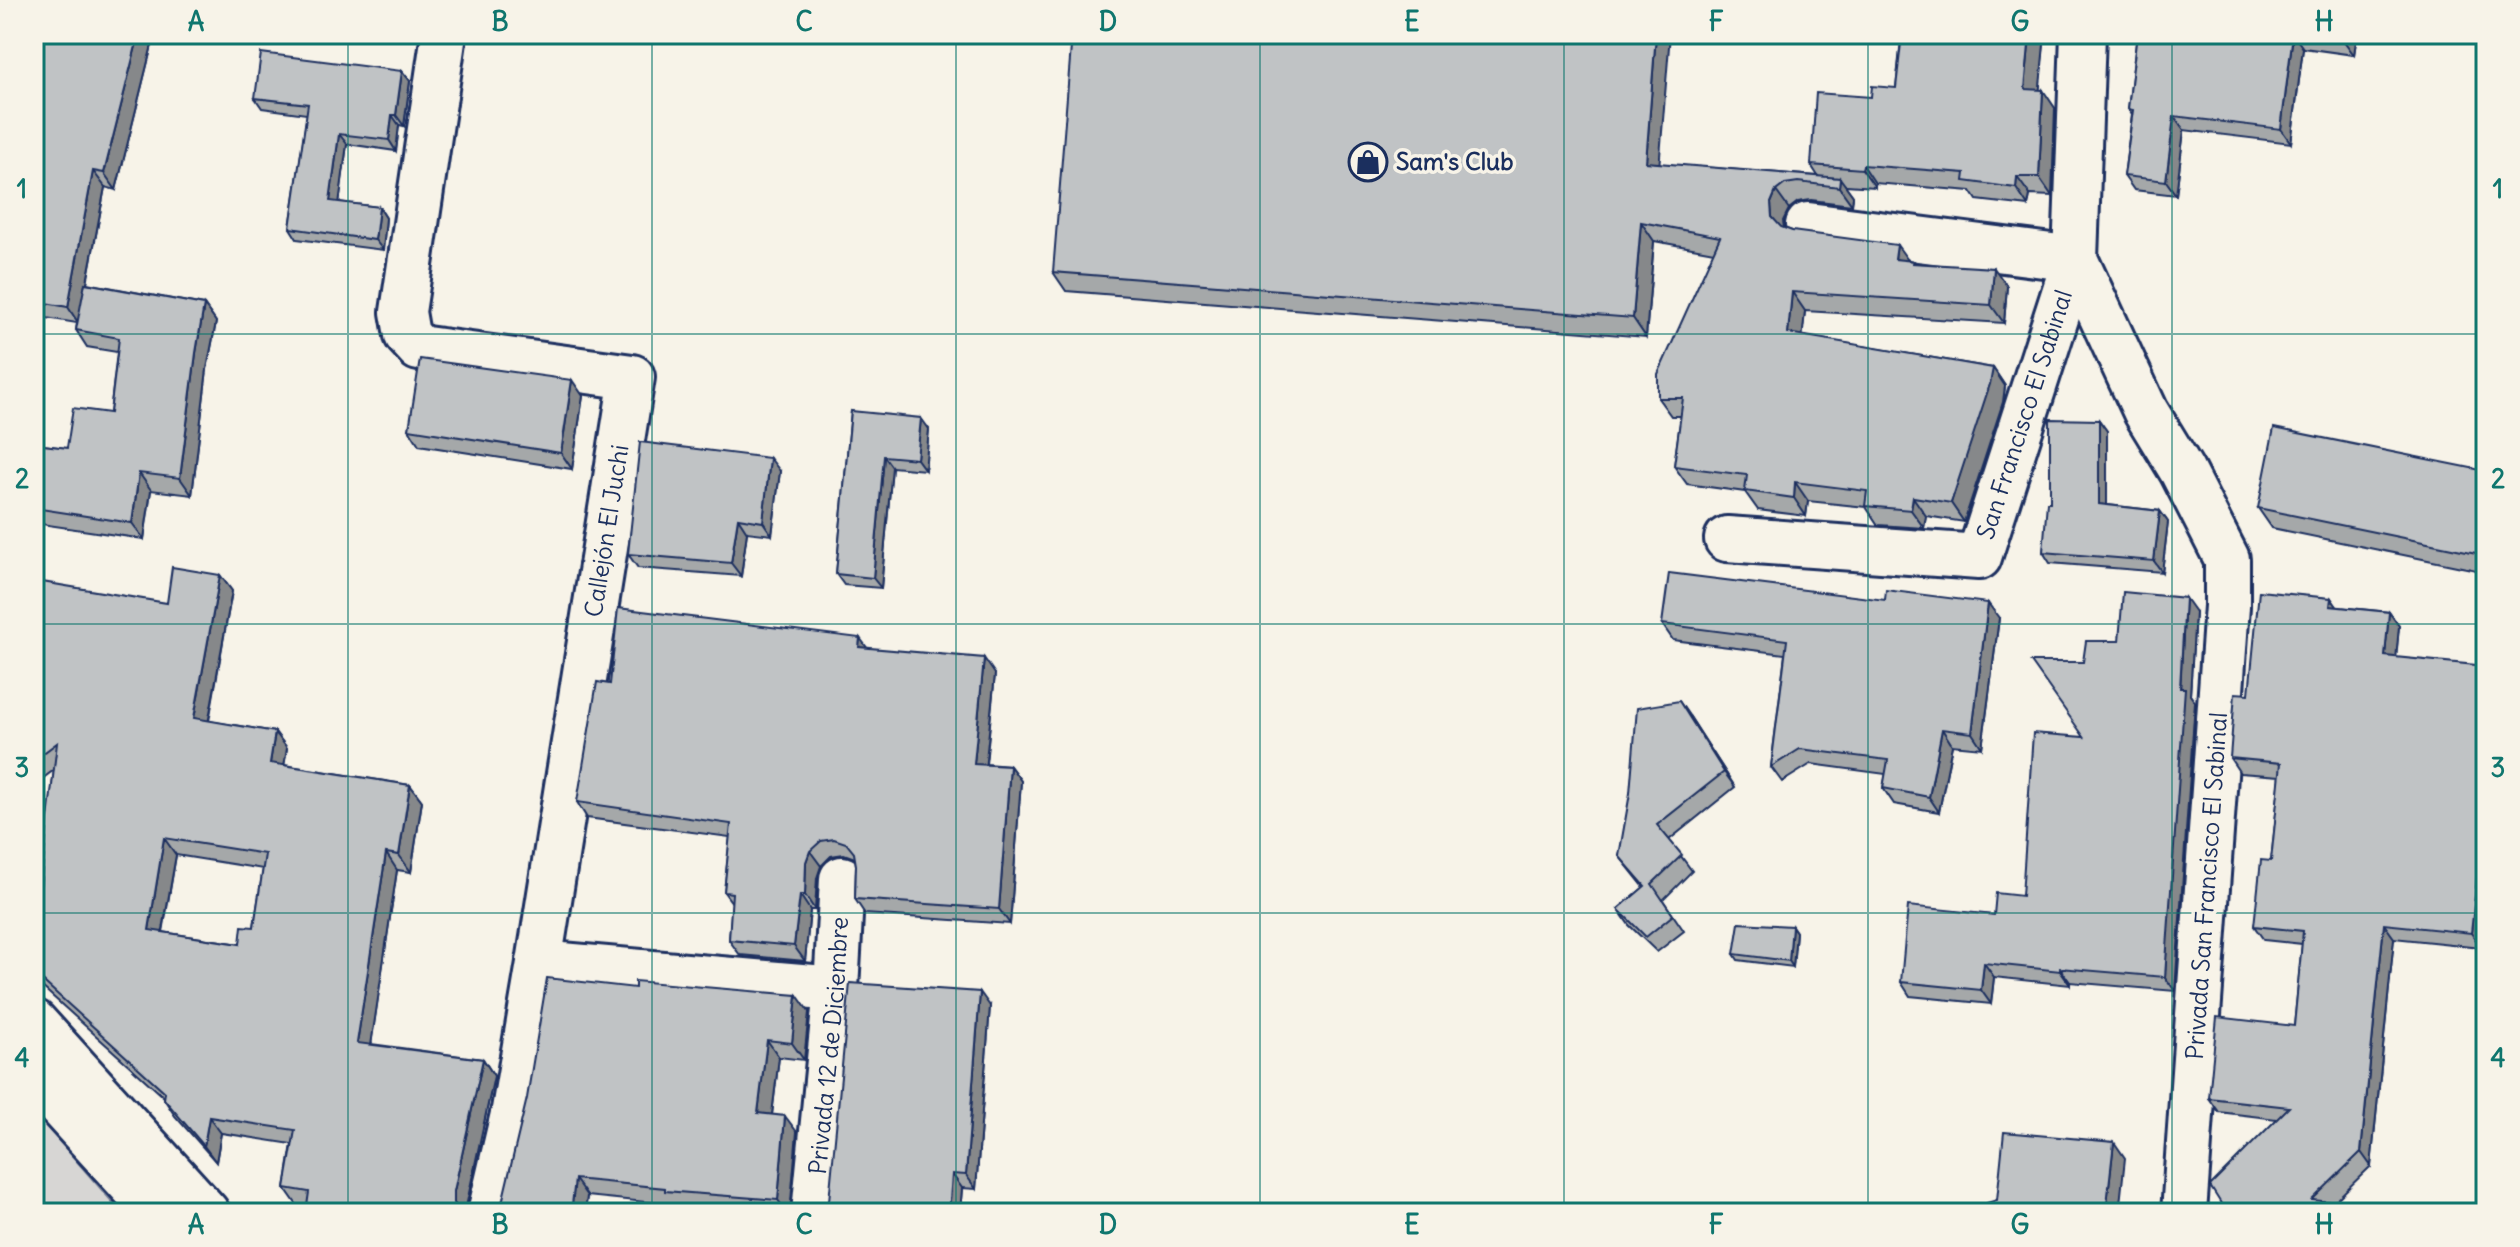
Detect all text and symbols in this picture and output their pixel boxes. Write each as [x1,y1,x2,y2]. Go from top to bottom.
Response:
text: A [188,5,205,38]
text: B [491,5,509,38]
text: C [795,5,813,38]
text: D [1099,5,1117,38]
text: E [1404,5,1420,38]
text: F [1709,5,1724,38]
text: G [2011,5,2030,38]
text: H [2315,5,2333,38]
shop icon: Sam's Club [1347,141,1389,183]
place label: Sam's Club [1396,146,1513,176]
text: 1 [17,172,27,205]
text: 1 [2493,172,2503,205]
street label: San Francisco El Sabinal [1970,286,2078,543]
street label: Callejón El Juchi [578,442,634,619]
text: 2 [15,462,29,495]
text: 2 [2491,462,2505,495]
street label: Privada San Francisco El Sabinal [2179,711,2233,1061]
text: 3 [15,751,29,784]
text: 3 [2491,751,2505,784]
street label: Privada 12 de Diciembre [802,916,854,1176]
text: 4 [14,1041,30,1074]
text: 4 [2490,1041,2506,1074]
text: A [188,1208,205,1241]
text: B [491,1208,509,1241]
text: C [795,1208,813,1241]
text: D [1099,1208,1117,1241]
text: E [1404,1208,1420,1241]
text: F [1709,1208,1724,1241]
text: G [2011,1208,2030,1241]
text: H [2315,1208,2333,1241]

